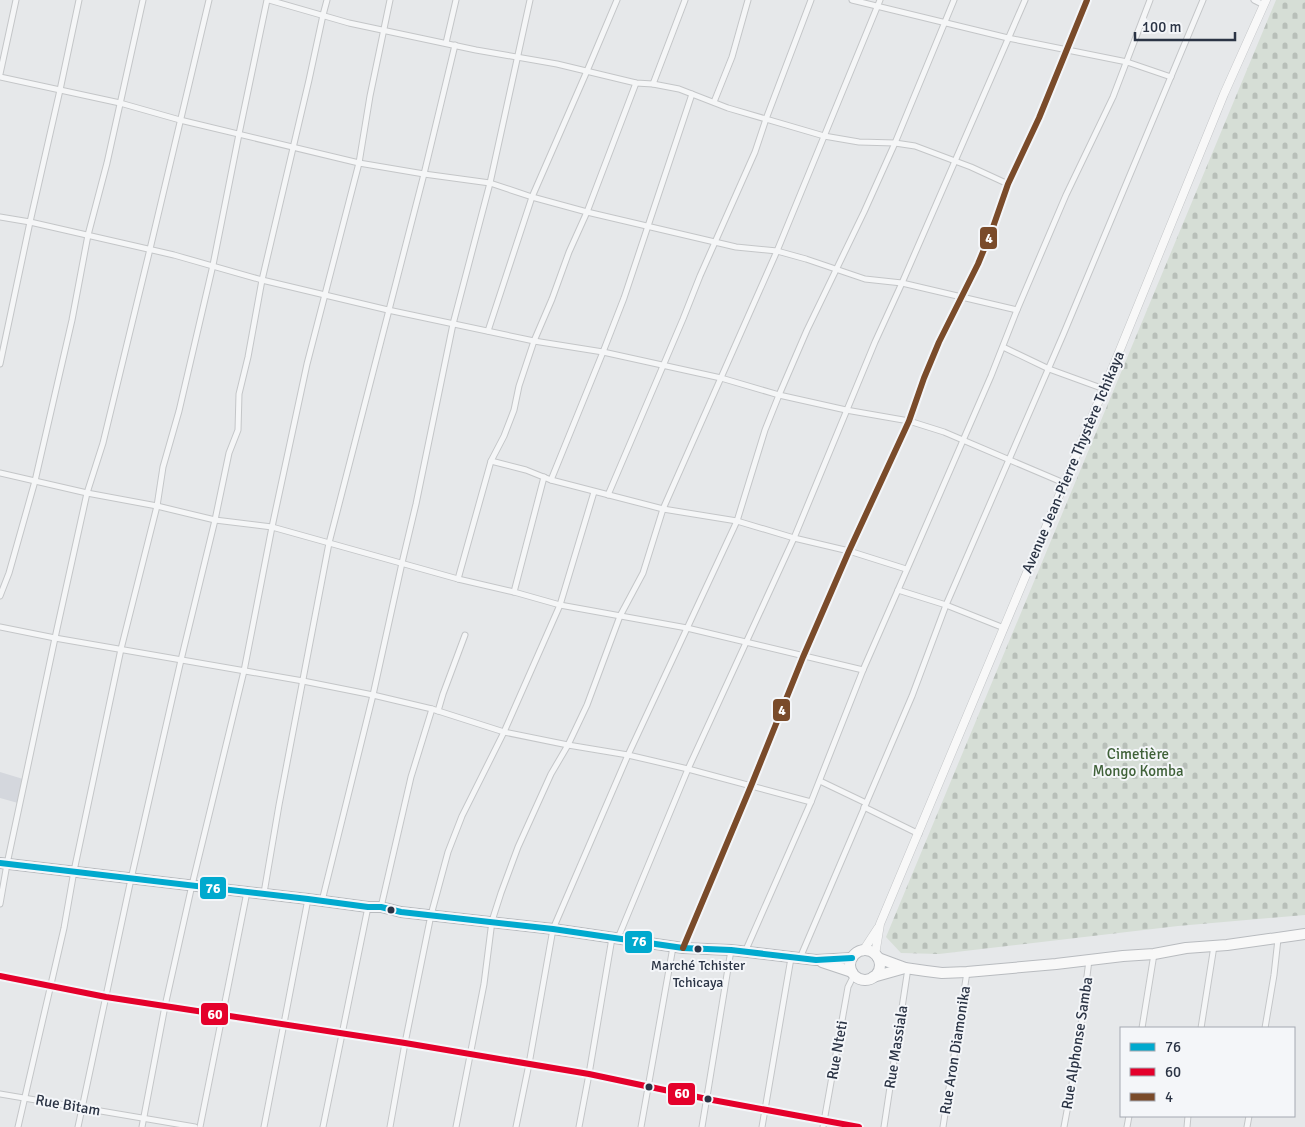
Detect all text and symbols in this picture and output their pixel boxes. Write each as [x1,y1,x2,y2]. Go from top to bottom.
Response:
scale bar [1135,10,1235,42]
text: 100 m [1142,18,1182,36]
line badge: 4 [979,226,998,250]
text: 4 [985,230,993,247]
street label: Avenue Jean-Pierre Thystère Tchikaya [1018,348,1128,576]
line badge: 4 [772,698,791,722]
text: 4 [778,702,786,719]
park label: Cimetière Mongo Komba [1092,745,1184,780]
line badge: 76 [199,876,227,900]
text: 76 [205,880,221,897]
unlabelled marker [386,905,396,915]
line badge: 76 [624,930,653,954]
text: 76 [631,933,647,950]
marker: Marché Tchister Tchicaya [693,944,703,954]
place label: Marché Tchister Tchicaya [651,957,746,991]
street label: Rue Alphonse Samba [1058,975,1096,1111]
street label: Rue Aron Diamonika [936,984,974,1116]
line badge: 60 [200,1002,229,1026]
street label: Rue Massiala [881,1004,911,1090]
text: 60 [207,1006,223,1023]
street label: Rue Nteti [823,1019,851,1081]
legend [1120,1027,1295,1117]
text: 76 [1165,1038,1181,1056]
text: 60 [1165,1063,1181,1081]
unlabelled marker [644,1082,654,1092]
line badge: 60 [667,1082,696,1106]
text: 60 [674,1085,690,1102]
text: 4 [1165,1088,1173,1106]
street label: Rue Bitam [34,1090,102,1120]
unlabelled marker [703,1094,713,1104]

